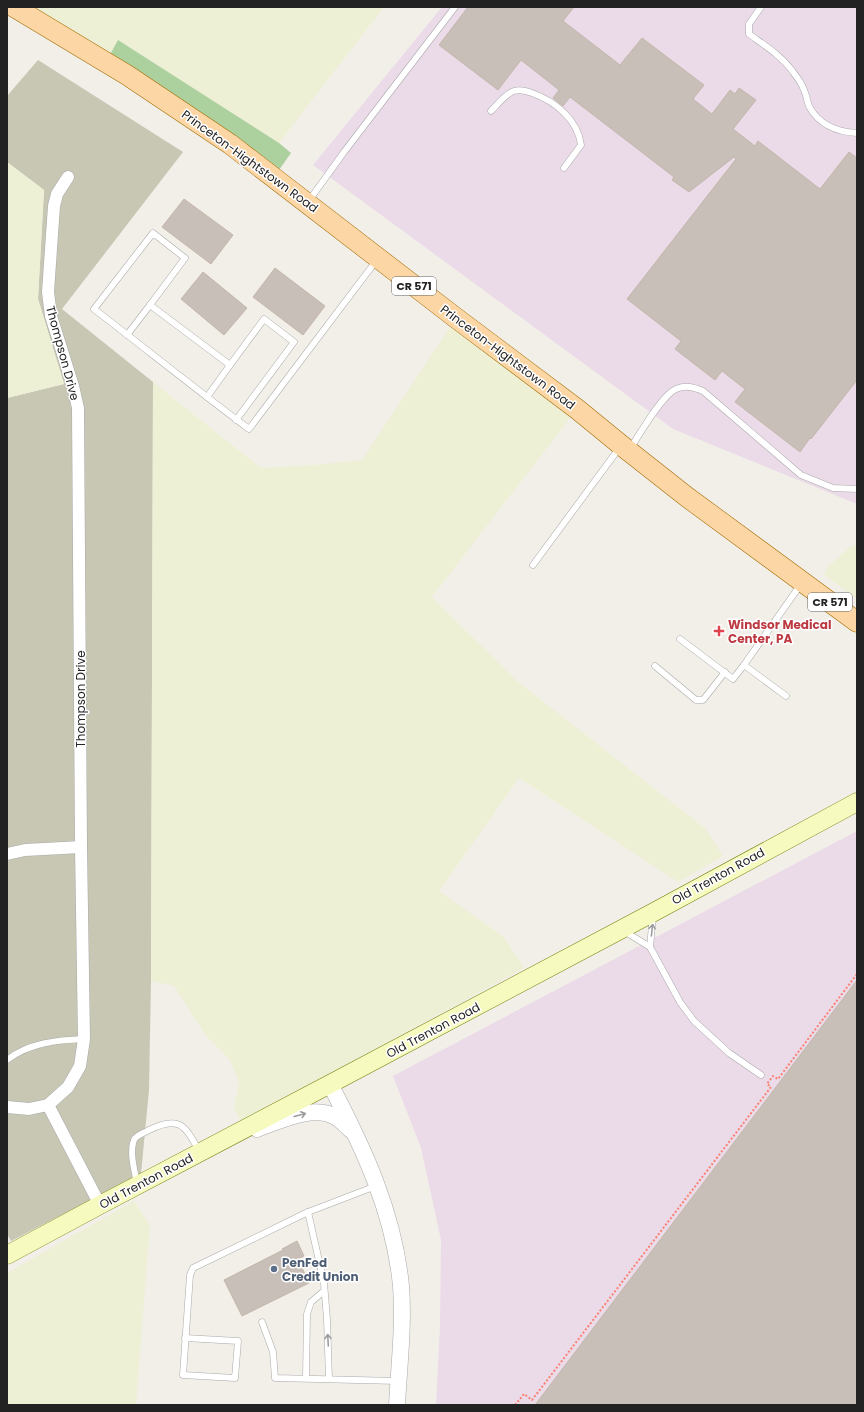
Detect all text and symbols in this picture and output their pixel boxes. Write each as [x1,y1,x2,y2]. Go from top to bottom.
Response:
street label: Princeton-Hightstown Road [178,106,322,216]
road number: CR 571 [392,277,436,295]
street label: Princeton-Hightstown Road [437,301,579,413]
street label: Thompson Drive [42,304,84,402]
road number: CR 571 [808,593,852,611]
place label: Windsor Medical Center, PA [728,616,831,647]
marker: Windsor Medical Center, PA [713,625,725,637]
street label: Thompson Drive [72,650,89,748]
street label: Old Trenton Road [668,843,768,909]
one-way arrow [648,924,656,937]
street label: Old Trenton Road [383,998,483,1062]
one-way arrow [293,1110,306,1118]
street label: Old Trenton Road [96,1149,196,1213]
place label: PenFed Credit Union [282,1254,359,1285]
marker: PenFed Credit Union [269,1264,279,1274]
one-way arrow [325,1334,332,1347]

